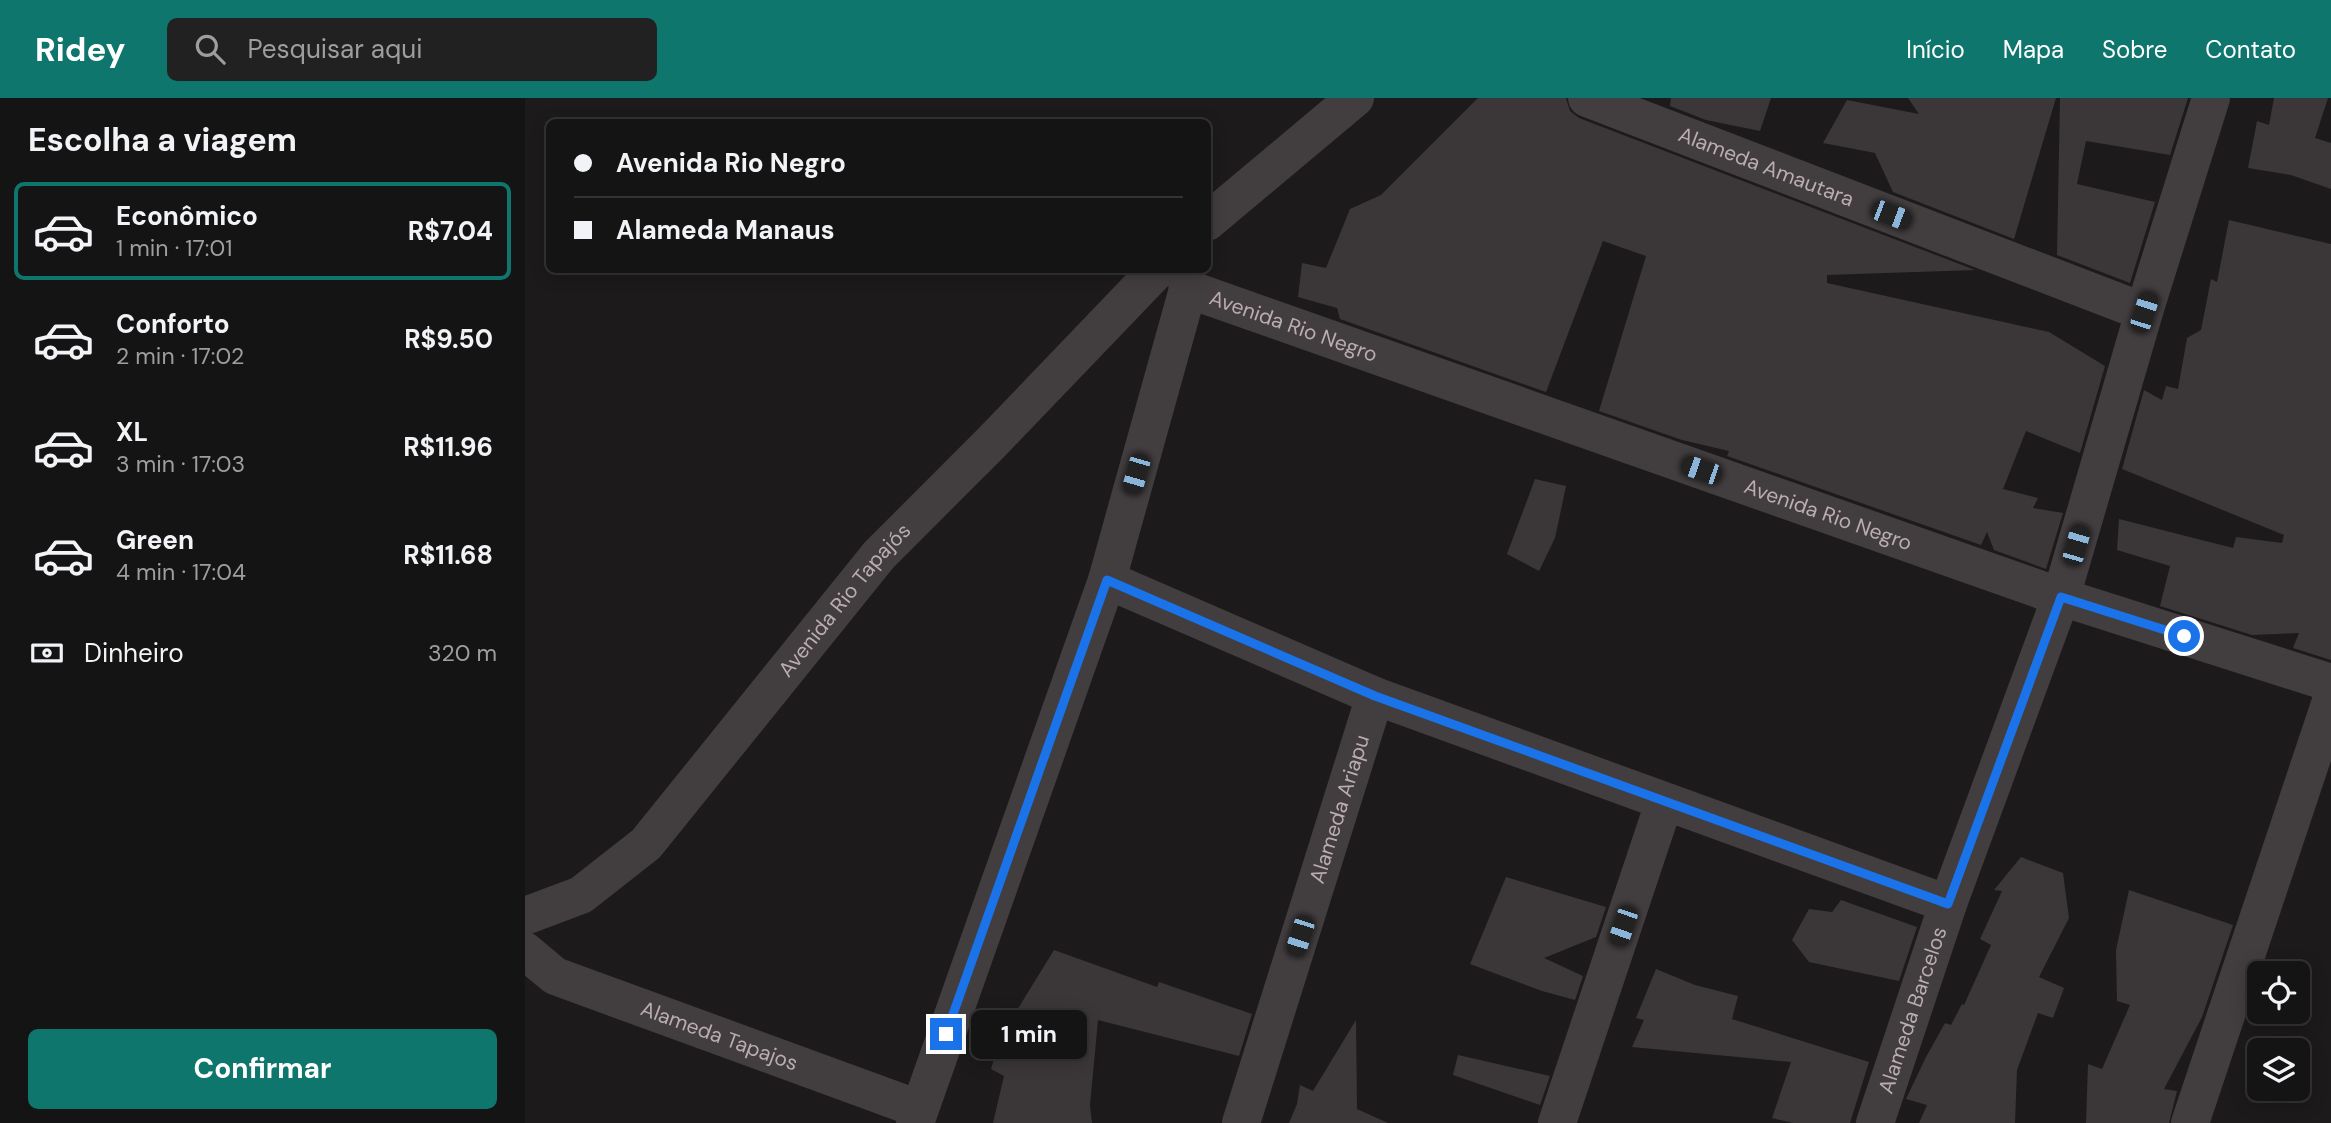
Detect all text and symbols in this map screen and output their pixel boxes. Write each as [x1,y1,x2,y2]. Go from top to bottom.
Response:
search box [167,18,657,81]
text: Ridey [35,28,125,71]
icon: search [191,30,229,68]
text: Pesquisar aqui [247,32,422,66]
text: Início [1906,34,1965,65]
text: Mapa [2003,34,2064,65]
text: Sobre [2102,34,2167,65]
text: Contato [2205,34,2296,65]
text: Escolha a viagem [28,119,297,161]
street label: Alameda Amautara [1674,120,1858,213]
text: Avenida Rio Negro [616,146,846,180]
car [1868,198,1915,232]
text: Econômico [116,199,258,233]
icon: car [32,200,95,263]
text: Alameda Manaus [616,213,835,247]
text: R$7.04 [408,214,493,248]
text: 1 min · 17:01 [116,233,232,263]
street label: Avenida Rio Negro [1206,284,1381,369]
car [2128,289,2161,335]
text: Conforto [116,307,230,341]
icon: car [32,308,95,371]
text: R$9.50 [404,322,493,356]
text: 2 min · 17:02 [116,341,244,371]
text: XL [116,415,148,449]
icon: car [32,416,95,479]
text: R$11.96 [403,430,493,464]
text: 3 min · 17:03 [116,449,245,479]
car [1121,451,1152,497]
car [1678,453,1725,487]
street label: Avenida Rio Negro [1740,472,1916,557]
street label: Avenida Rio Tapajós [772,517,917,683]
car [2061,522,2092,568]
text: Green [116,523,194,557]
icon: car [32,524,95,587]
text: R$11.68 [403,538,493,572]
text: 4 min · 17:04 [116,557,246,587]
route start [2168,620,2200,652]
icon: cash [28,634,66,672]
text: Dinheiro [84,636,184,670]
text: 320 m [428,638,497,668]
street label: Alameda Ariapu [1303,731,1376,887]
car [1607,903,1640,949]
car [1284,913,1317,959]
street label: Alameda Barcelos [1872,923,1953,1097]
map controls [2247,961,2310,1101]
button: locate [2247,961,2310,1024]
street label: Alameda Tapajos [637,995,802,1078]
callout: 1 min [971,1010,1086,1058]
route end [930,1018,962,1050]
text: 1 min [1001,1019,1057,1049]
button: Confirmar [28,1029,497,1109]
button: layers [2247,1038,2310,1101]

